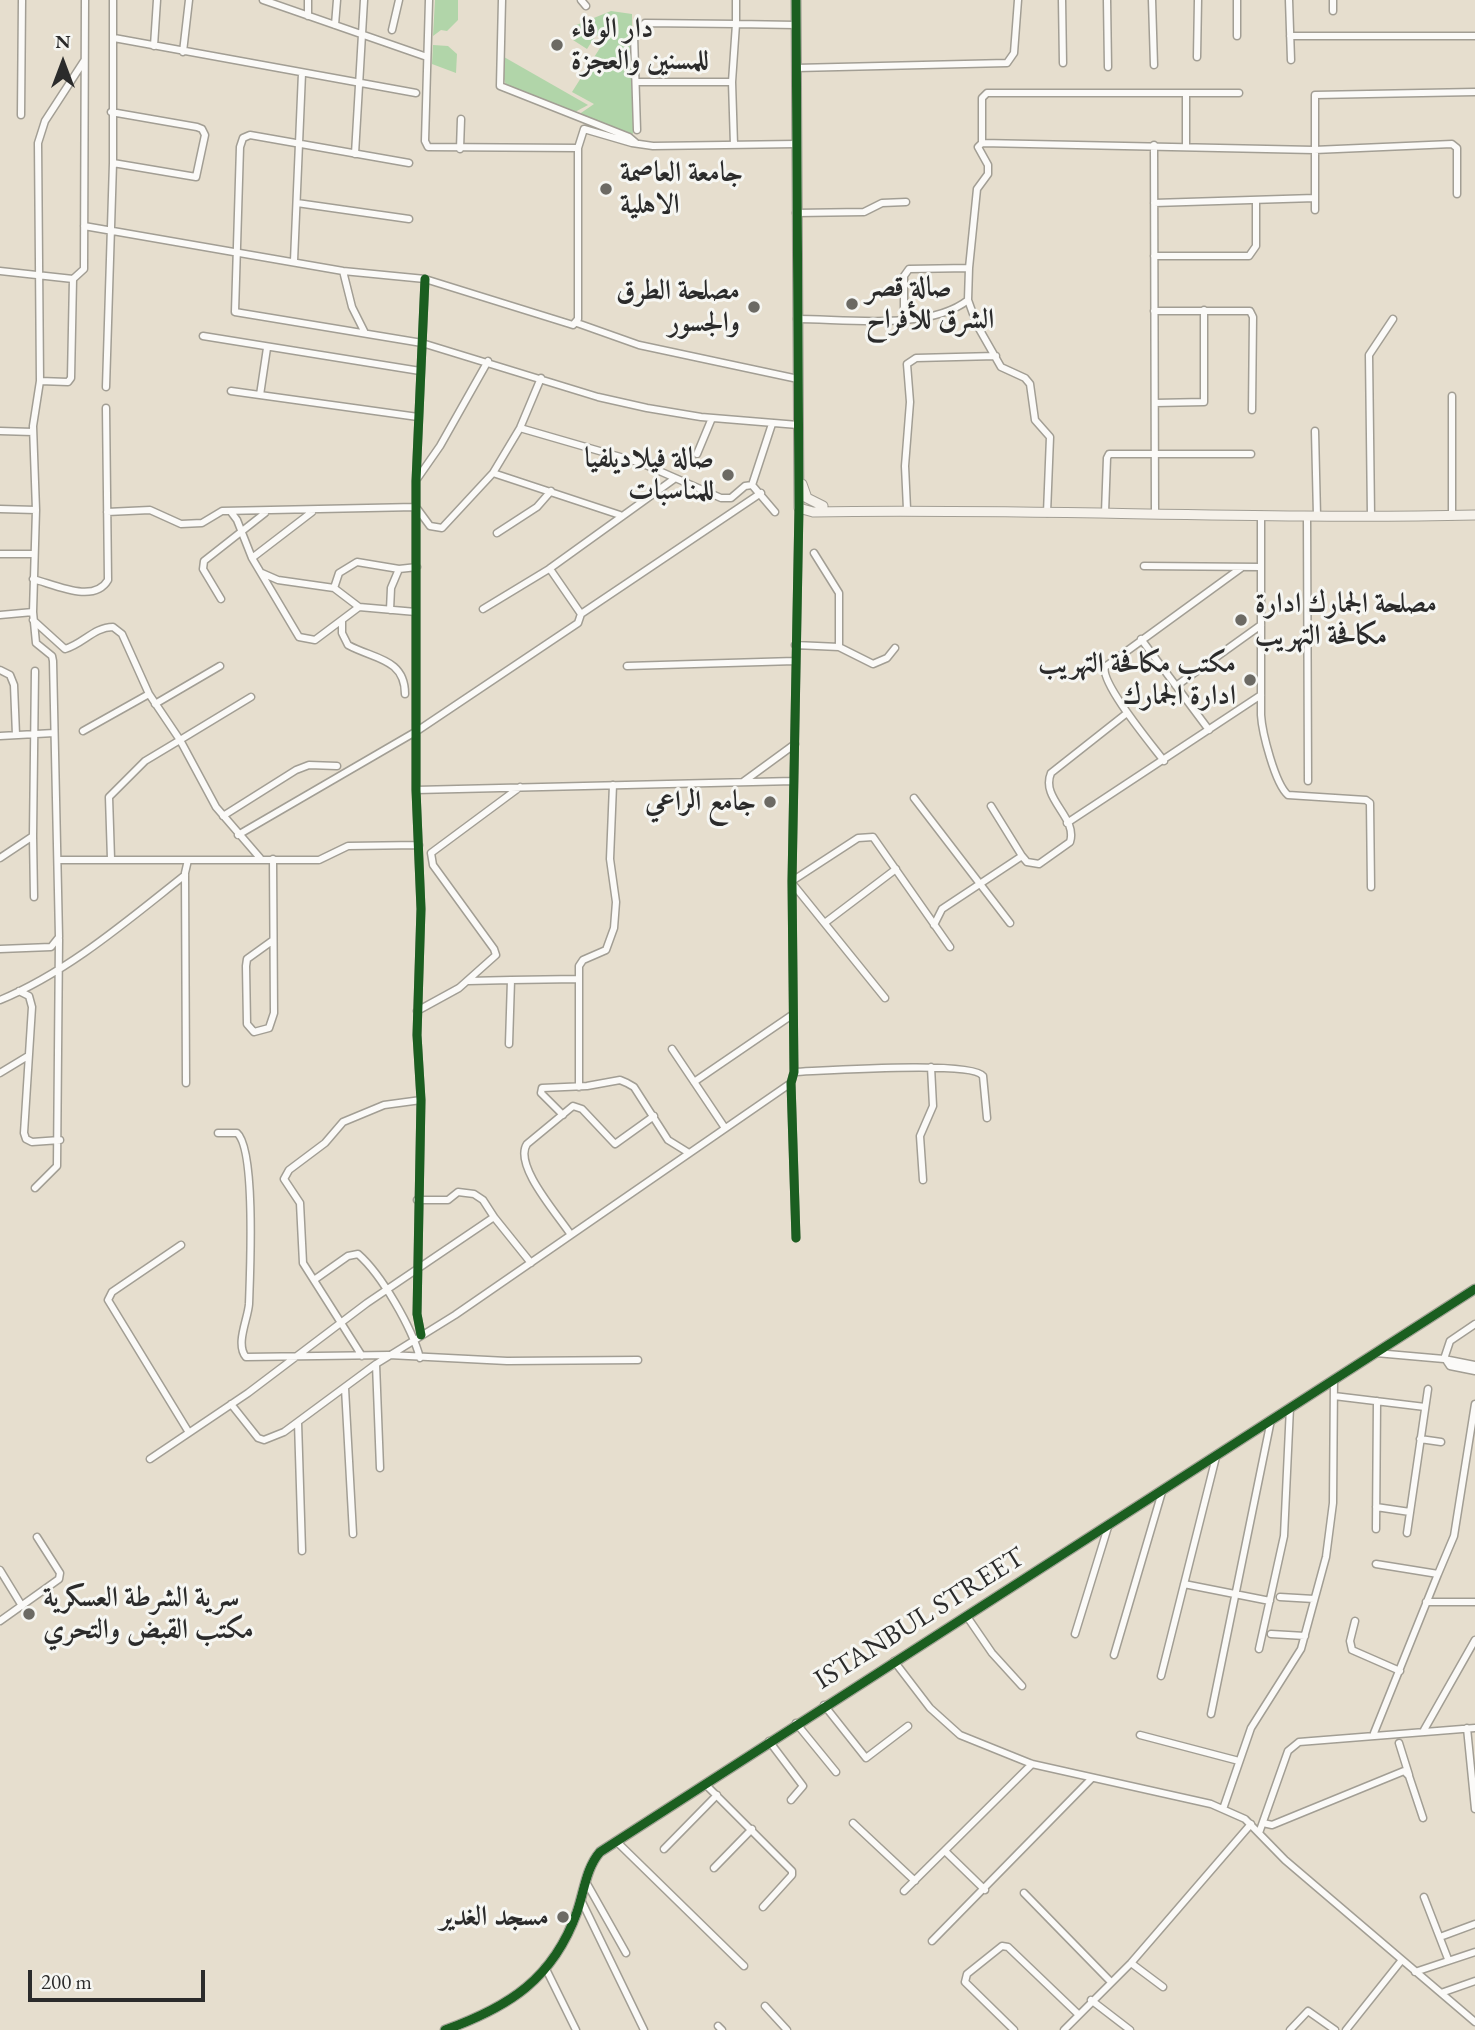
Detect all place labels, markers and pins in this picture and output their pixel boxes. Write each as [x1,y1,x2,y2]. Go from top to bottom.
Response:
place label: دار الوفاء للمسنين والعجزة [571,12,709,78]
marker: دار الوفاء للمسنين والعجزة [549,37,565,53]
place label: جامعة العاصمة الاهلية [620,156,743,222]
marker: جامعة العاصمة الاهلية [598,181,614,197]
place label: صالة قصر الشرق للأفراح [866,271,994,337]
place label: مصلحة الطرق والجسور [616,274,740,340]
marker: صالة قصر الشرق للأفراح [844,296,860,312]
marker: مصلحة الطرق والجسور [746,299,762,315]
place label: صالة فيلاديلفيا للمناسبات [584,442,714,508]
marker: صالة فيلاديلفيا للمناسبات [720,467,736,483]
place label: مصلحة الجمارك ادارة مكافحة التهريب [1255,587,1437,653]
marker: مصلحة الجمارك ادارة مكافحة التهريب [1233,612,1249,628]
place label: مكتب مكافحة التهريب ادارة الجمارك [1038,647,1236,713]
marker: مكتب مكافحة التهريب ادارة الجمارك [1242,672,1258,688]
place label: جامع الراعي [645,785,756,819]
marker: جامع الراعي [762,794,778,810]
place label: سرية الشرطة العسكرية مكتب القبض والتحري [43,1581,254,1647]
marker: سرية الشرطة العسكرية مكتب القبض والتحري [21,1606,37,1622]
place label: مسجد الغدير [439,1900,549,1934]
marker: مسجد الغدير [555,1909,571,1925]

